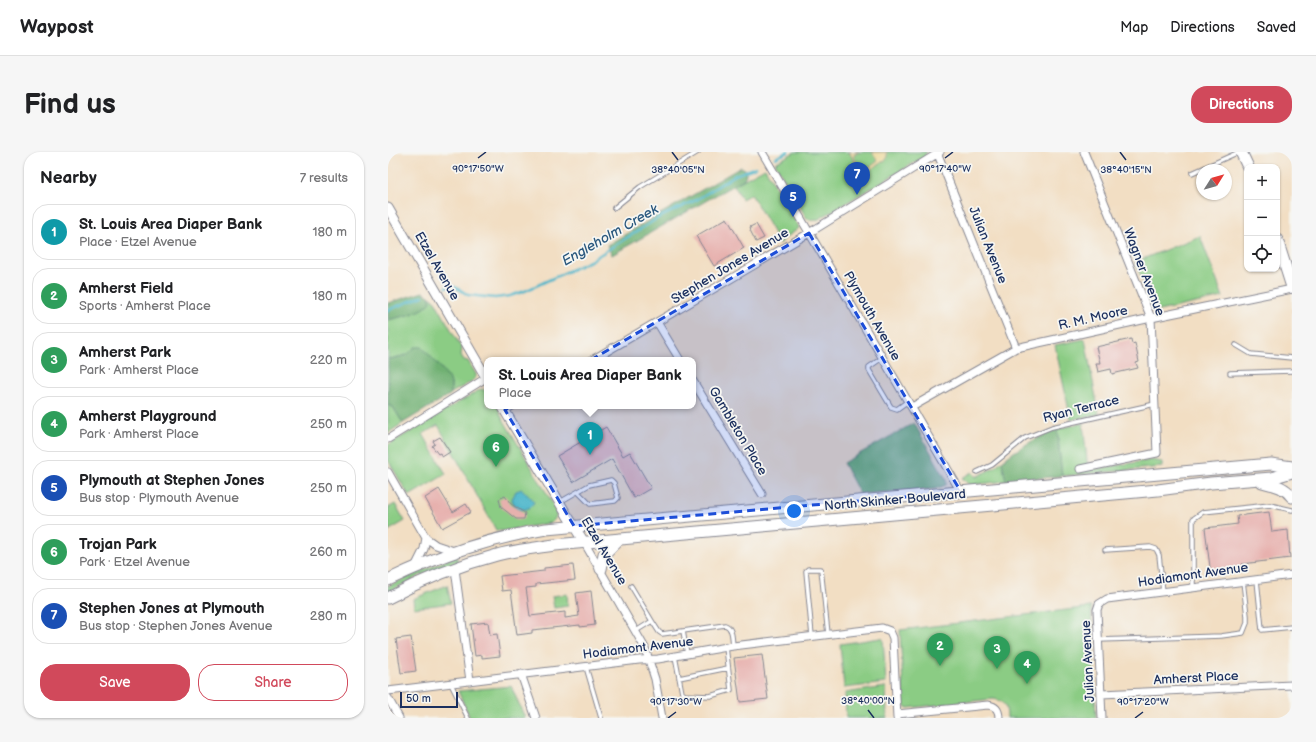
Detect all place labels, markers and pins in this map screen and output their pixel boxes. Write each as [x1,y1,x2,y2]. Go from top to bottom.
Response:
pin: 7 [844,162,870,195]
pin: 5 [780,184,806,217]
pin: 1 [577,422,603,455]
pin: 6 [483,434,509,467]
pin: 2 [927,633,953,666]
pin: 3 [984,636,1010,669]
pin: 4 [1014,651,1040,684]

